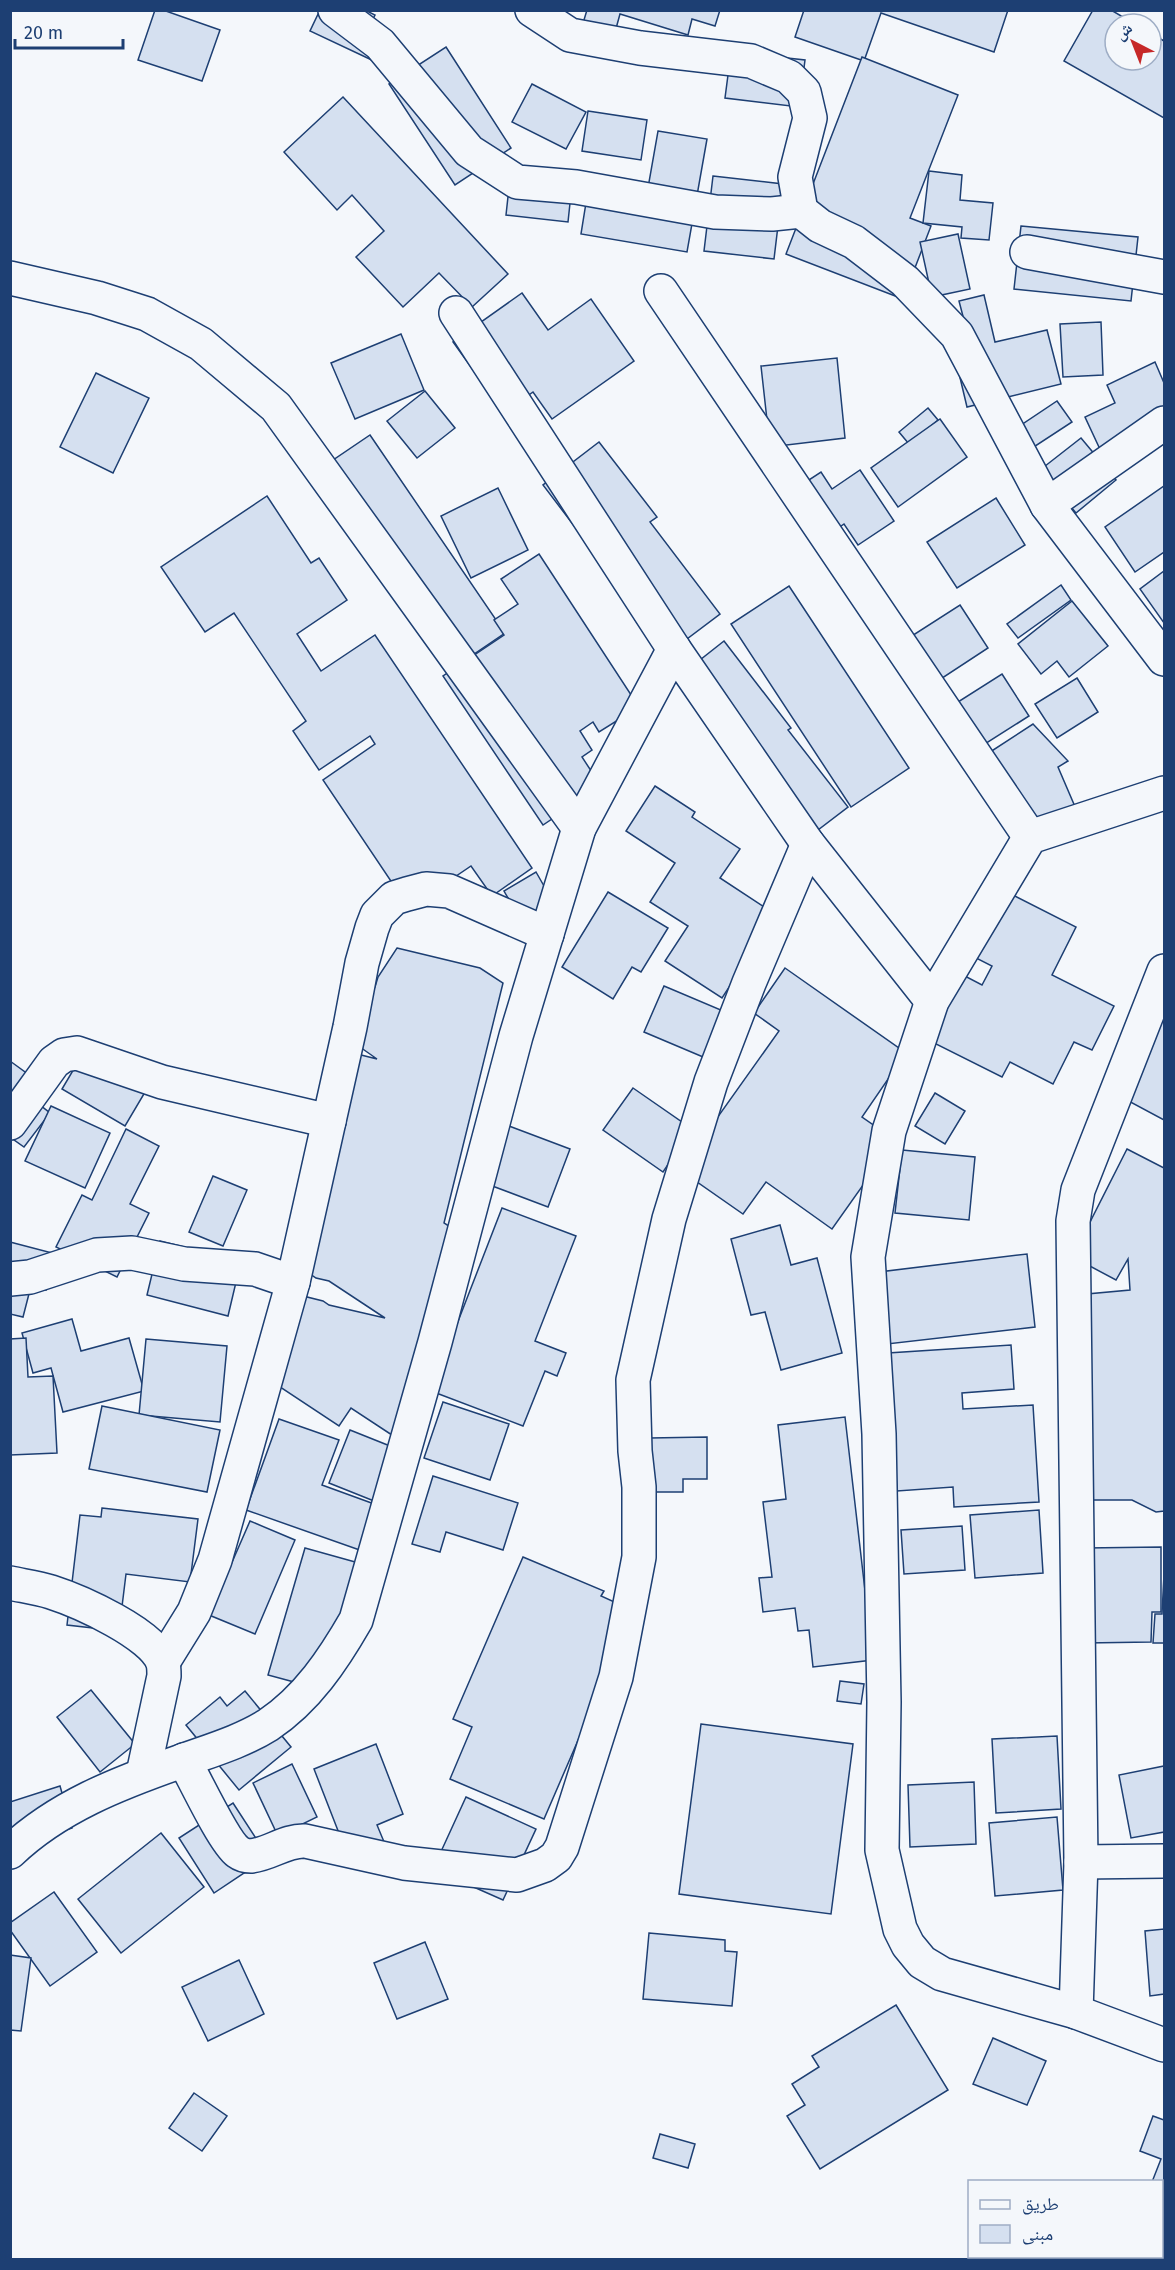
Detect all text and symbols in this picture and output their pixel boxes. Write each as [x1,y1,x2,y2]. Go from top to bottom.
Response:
scale bar [15,12,123,50]
north arrow [1103,12,1163,72]
text: ش [1111,18,1136,44]
text: 20 m [24,22,63,44]
legend [968,2180,1163,2258]
text: طريق [1022,2193,1059,2215]
text: مبنى [1022,2223,1053,2245]

